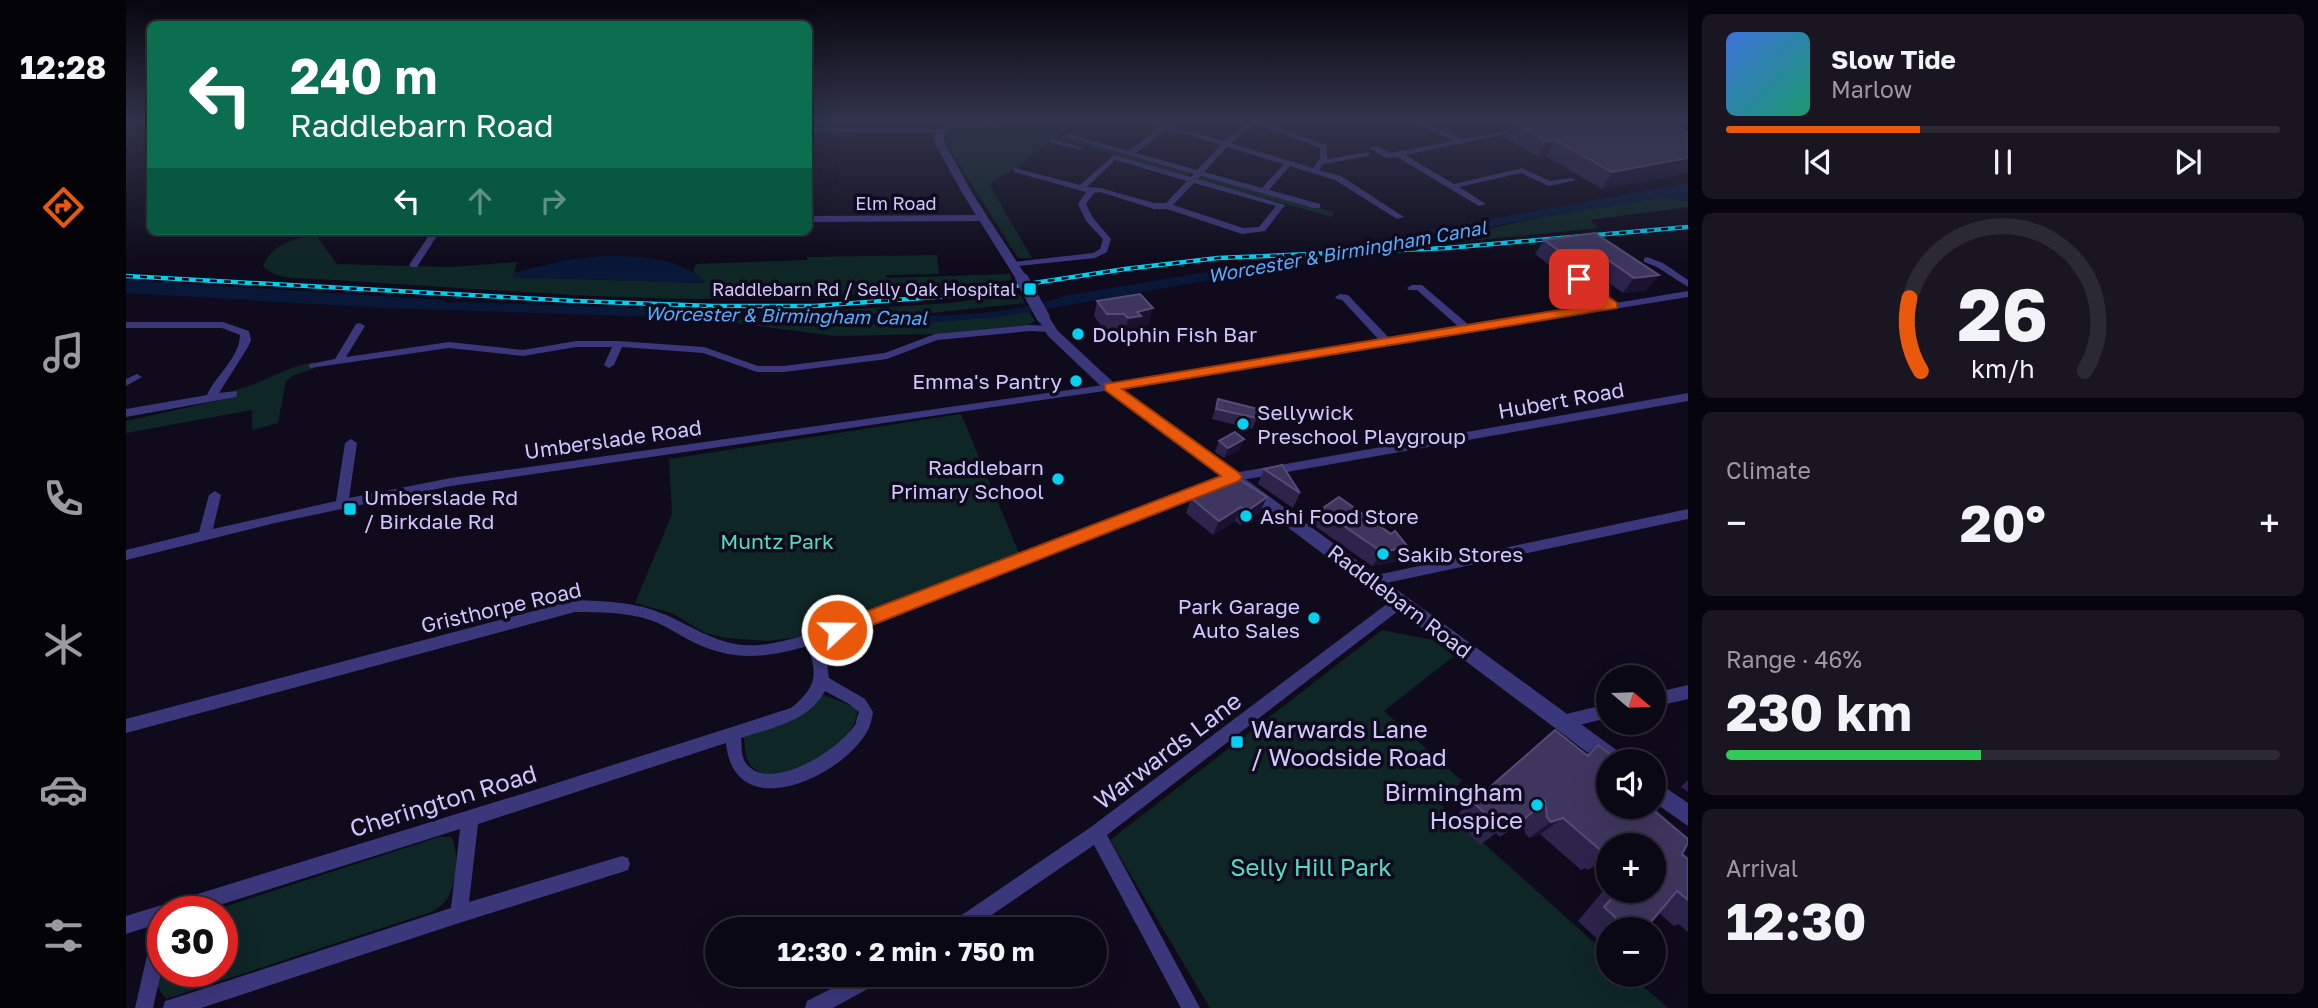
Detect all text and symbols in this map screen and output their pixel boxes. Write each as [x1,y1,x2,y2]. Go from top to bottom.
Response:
text: Slow Tide [1831,44,1956,75]
text: 240 m [290,46,438,105]
text: 12:28 [20,48,106,86]
icon: left [175,49,266,140]
text: Marlow [1831,75,1912,103]
text: Raddlebarn Road [290,106,554,144]
icon: previous [1799,143,1837,181]
icon: pause [1984,143,2022,181]
icon: next [2169,143,2207,181]
icon: left [388,182,426,220]
icon: ahead [461,182,499,220]
icon: right [534,182,572,220]
icon: directions [39,183,88,232]
street label: Elm Road [855,192,937,214]
water label: Worcester & Birmingham Canal [1206,215,1489,287]
pin [1549,249,1609,309]
icon: arrive [1560,260,1598,298]
text: 26 [1958,271,2048,358]
place label: Raddlebarn Rd / Selly Oak Hospital [712,278,1016,300]
marker: Raddlebarn Rd / Selly Oak Hospital [1022,281,1038,297]
water label: Worcester & Birmingham Canal [645,301,928,329]
place label: Dolphin Fish Bar [1092,321,1257,347]
marker: Dolphin Fish Bar [1070,326,1086,342]
icon: music [39,328,88,377]
text: km/h [1971,353,2035,384]
place label: Emma's Pantry [912,368,1062,394]
marker: Emma's Pantry [1068,373,1084,389]
street label: Hubert Road [1496,376,1626,424]
place label: Sellywick Preschool Playgroup [1257,399,1466,449]
street label: Umberslade Road [523,414,703,464]
marker: Sellywick Preschool Playgroup [1235,416,1251,432]
place label: Raddlebarn Primary School [890,454,1044,504]
text: Climate [1726,456,1811,484]
marker: Raddlebarn Primary School [1050,471,1066,487]
icon: phone [39,474,88,523]
place label: Umberslade Rd / Birkdale Rd [364,484,518,534]
text: 20° [1960,491,2046,553]
text: − [1726,500,1747,545]
text: + [2259,500,2280,545]
marker: Umberslade Rd / Birkdale Rd [342,501,358,517]
place label: Ashi Food Store [1260,503,1419,529]
marker: Ashi Food Store [1238,508,1254,524]
park label: Muntz Park [720,528,834,554]
street label: Raddlebarn Road [1323,539,1477,663]
place label: Sakib Stores [1397,541,1523,567]
marker: Sakib Stores [1375,546,1391,562]
street label: Gristhorpe Road [418,576,584,638]
position arrow [800,593,874,667]
place label: Park Garage Auto Sales [1178,593,1300,643]
marker: Park Garage Auto Sales [1306,610,1322,626]
icon: climate [39,620,88,669]
text: Range · 46% [1726,645,1862,673]
north arrow [1596,665,1666,735]
map controls [1596,665,1666,987]
text: 230 km [1726,680,1912,742]
street label: Warwards Lane [1088,685,1246,815]
place label: Warwards Lane / Woodside Road [1251,714,1447,771]
marker: Warwards Lane / Woodside Road [1229,734,1245,750]
button: sound [1596,749,1666,819]
street label: Cherington Road [346,758,540,842]
icon: car [39,765,88,814]
place label: Birmingham Hospice [1384,777,1523,834]
marker: Birmingham Hospice [1529,797,1545,813]
button: + [1596,833,1666,903]
park label: Selly Hill Park [1230,852,1392,881]
text: Arrival [1726,854,1798,882]
text: 12:30 [1726,889,1867,951]
speed limit sign: 30 [147,896,238,987]
icon: filters [39,911,88,960]
button: − [1596,917,1666,987]
text: 12:30 · 2 min · 750 m [777,936,1035,967]

